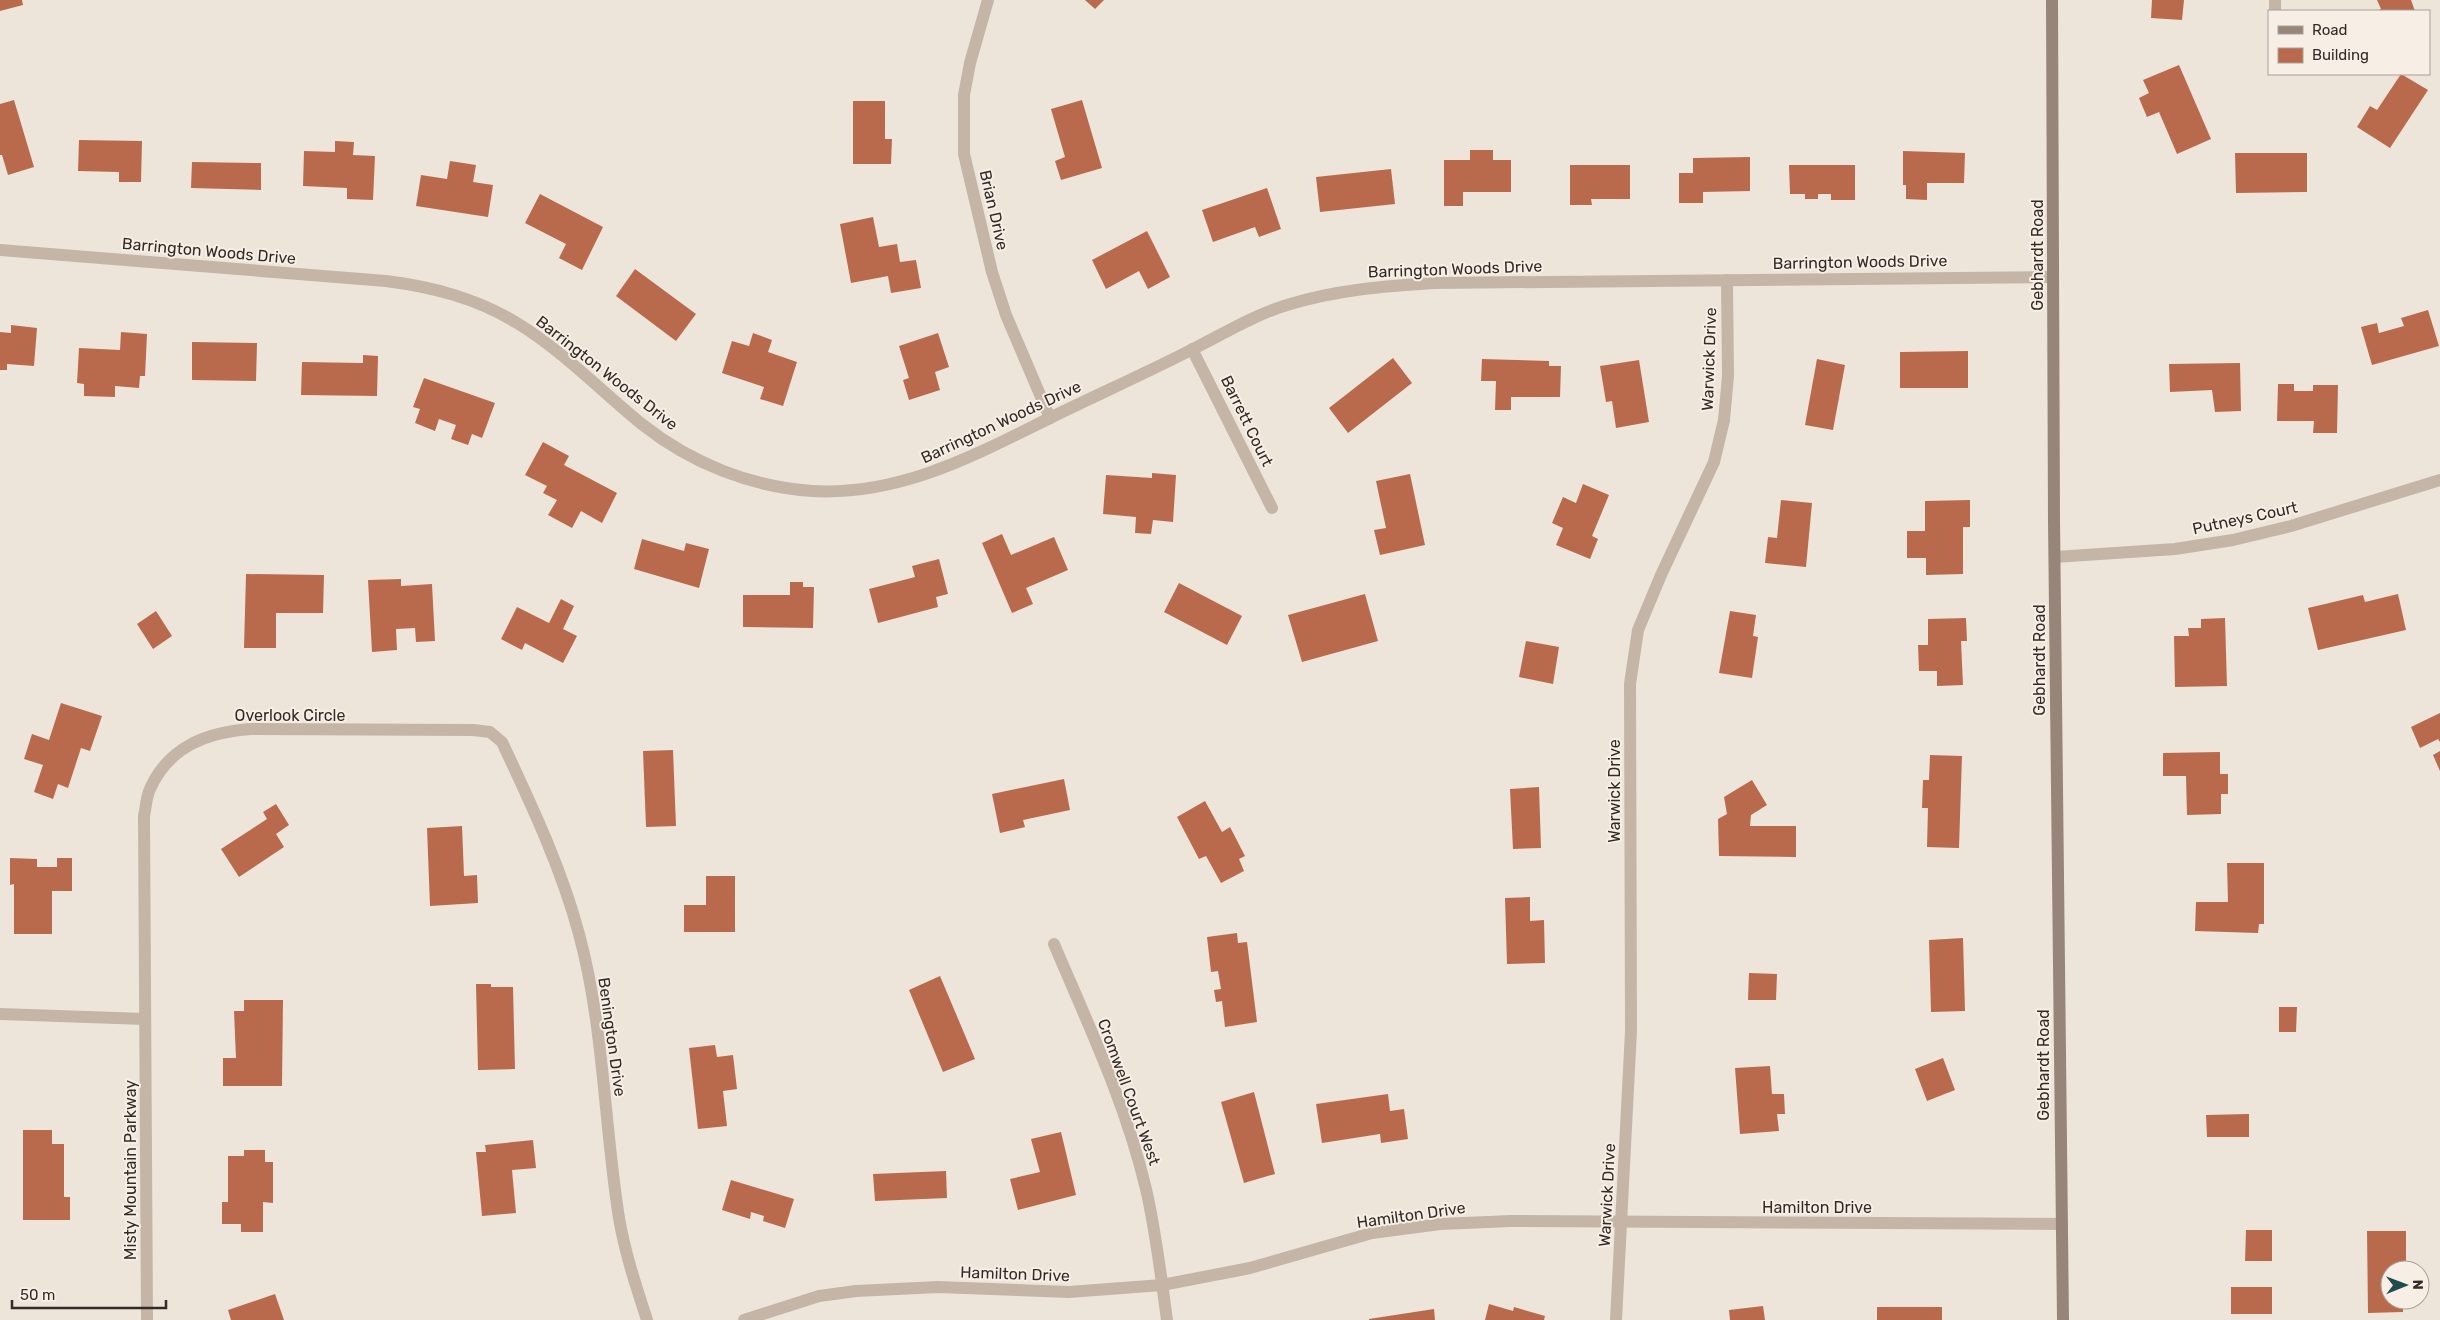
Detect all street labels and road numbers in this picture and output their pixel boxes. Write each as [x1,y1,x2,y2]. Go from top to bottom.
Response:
street label: Brian Drive [976,168,1012,252]
street label: Gebhardt Road [2028,199,2047,311]
street label: Barrington Woods Drive [121,234,297,268]
street label: Barrington Woods Drive [1773,251,1947,273]
street label: Barrington Woods Drive [1367,256,1543,282]
street label: Warwick Drive [1698,307,1720,411]
street label: Barrington Woods Drive [532,312,682,434]
street label: Barrett Court [1217,372,1277,470]
street label: Barrington Woods Drive [918,376,1084,467]
street label: Putneys Court [2191,498,2299,538]
street label: Gebhardt Road [2030,604,2049,716]
street label: Overlook Circle [235,706,345,725]
street label: Warwick Drive [1605,739,1624,843]
street label: Benington Drive [594,976,630,1098]
street label: Gebhardt Road [2034,1009,2053,1121]
street label: Cromwell Court West [1094,1016,1164,1168]
street label: Misty Mountain Parkway [121,1080,140,1260]
street label: Warwick Drive [1595,1143,1619,1247]
street label: Hamilton Drive [1355,1198,1467,1232]
street label: Hamilton Drive [1762,1198,1872,1217]
street label: Hamilton Drive [960,1263,1070,1285]

